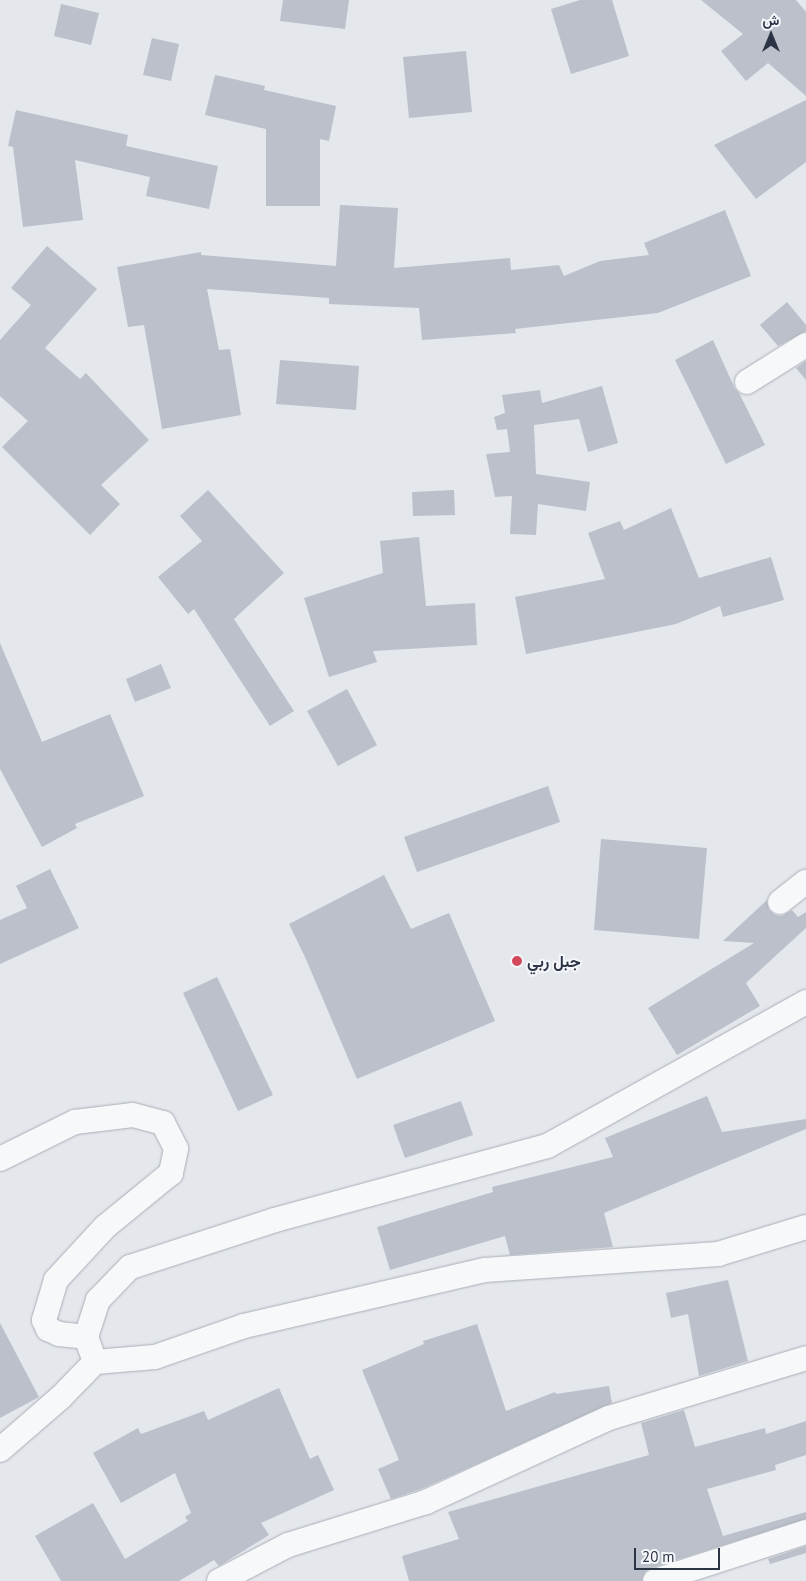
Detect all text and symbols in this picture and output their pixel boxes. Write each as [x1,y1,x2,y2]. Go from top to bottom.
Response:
north arrow [746,10,796,60]
text: ش [763,11,779,29]
place label: جبل ربي [527,951,581,971]
marker: جبل ربي [511,955,523,967]
scale bar [636,1538,722,1570]
text: 20 m [642,1547,675,1566]

